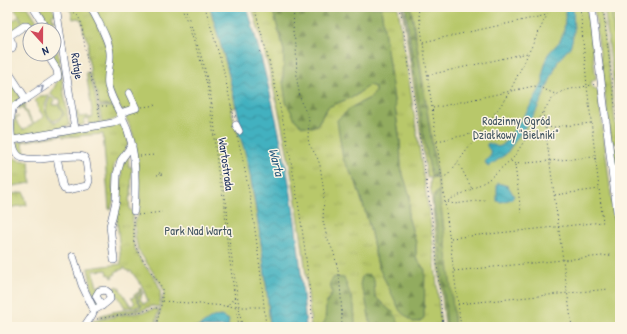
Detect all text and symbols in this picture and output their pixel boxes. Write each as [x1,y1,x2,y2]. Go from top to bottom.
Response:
north arrow [22,22,62,62]
text: N [40,44,51,59]
street label: Rataje [67,51,88,81]
one-way arrow [37,86,44,93]
park label: Rodzinny Ogród Działkowy "Bielniki" [473,112,559,143]
street label: Wartostrada [214,136,239,192]
water label: Warta [265,146,290,179]
park label: Park Nad Wartą [165,222,233,239]

